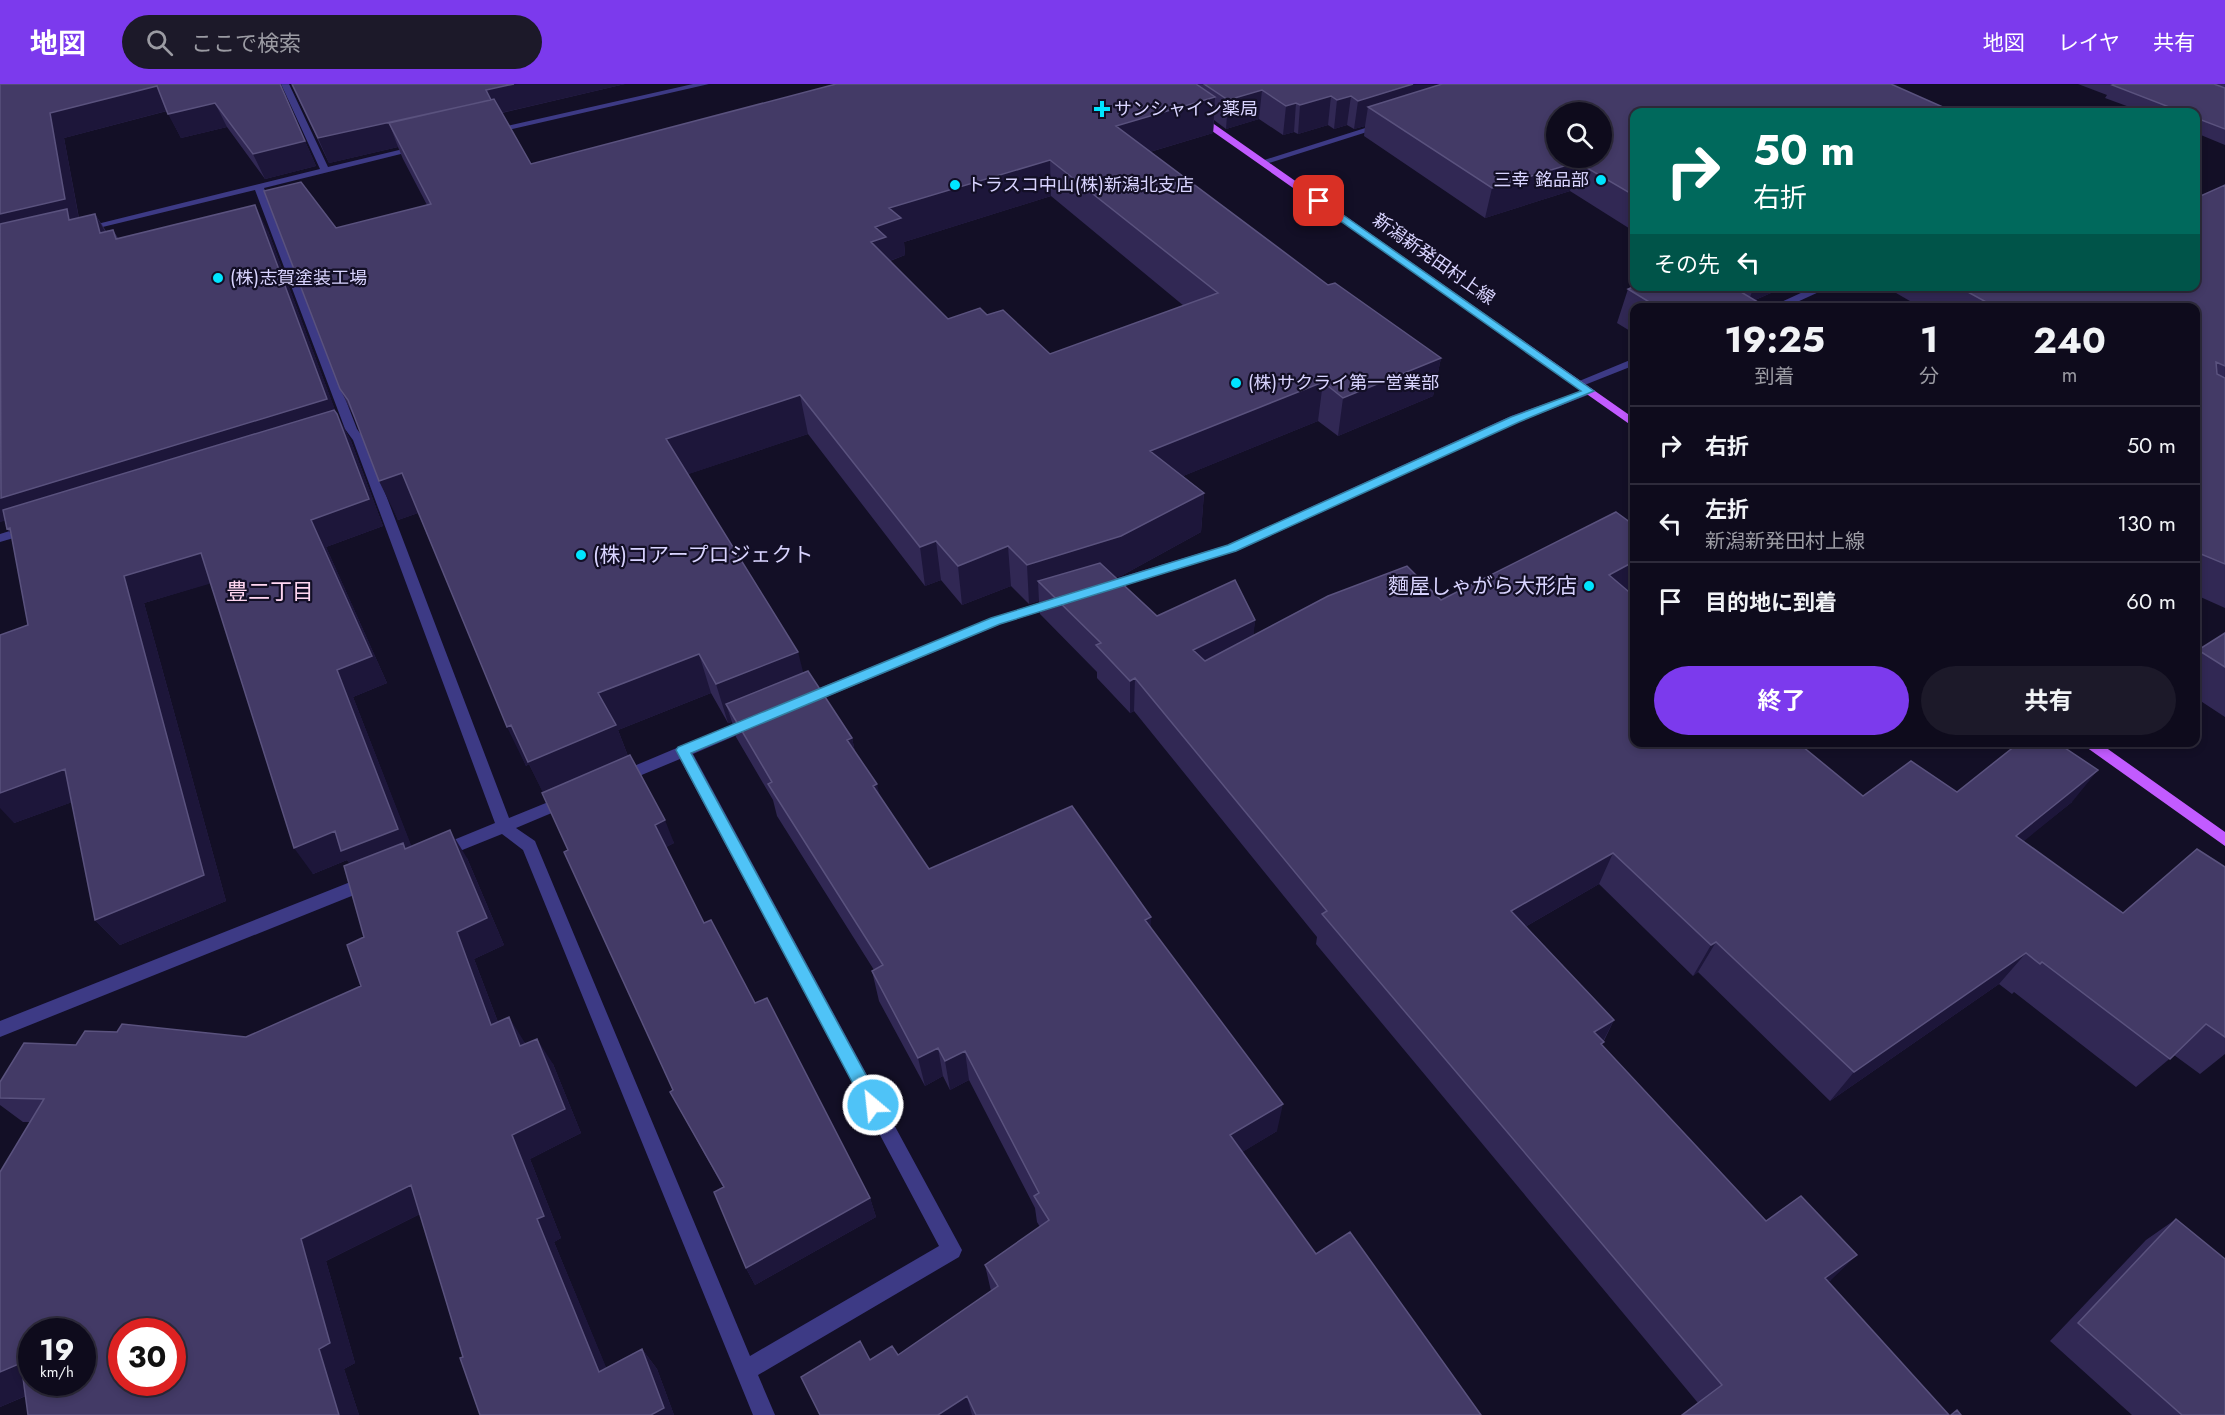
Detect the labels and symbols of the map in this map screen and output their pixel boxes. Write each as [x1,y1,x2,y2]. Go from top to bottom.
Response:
place label: サンシャイン薬局 [1114,96,1258,122]
marker: サンシャイン薬局 [1095,102,1109,116]
place label: 三幸 銘品部 [1494,167,1589,193]
place label: トラスコ中山(株)新潟北支店 [967,172,1194,198]
marker: 三幸 銘品部 [1594,173,1608,187]
pin [1293,175,1344,226]
marker: トラスコ中山(株)新潟北支店 [948,178,962,192]
street label: 新潟新発田村上線 [1368,207,1500,311]
place label: (株)志賀塗装工場 [230,265,367,291]
marker: (株)志賀塗装工場 [211,271,225,285]
place label: (株)サクライ第一営業部 [1248,370,1439,396]
marker: (株)サクライ第一営業部 [1229,376,1243,390]
place label: (株)コアープロジェクト [593,540,814,570]
marker: (株)コアープロジェクト [574,548,588,562]
place label: 麵屋しゃがら大形店 [1388,571,1577,601]
district label: 豊二丁目 [226,575,314,607]
marker: 麵屋しゃがら大形店 [1582,579,1596,593]
position arrow [841,1073,905,1137]
speed limit sign: 30 [108,1318,186,1396]

